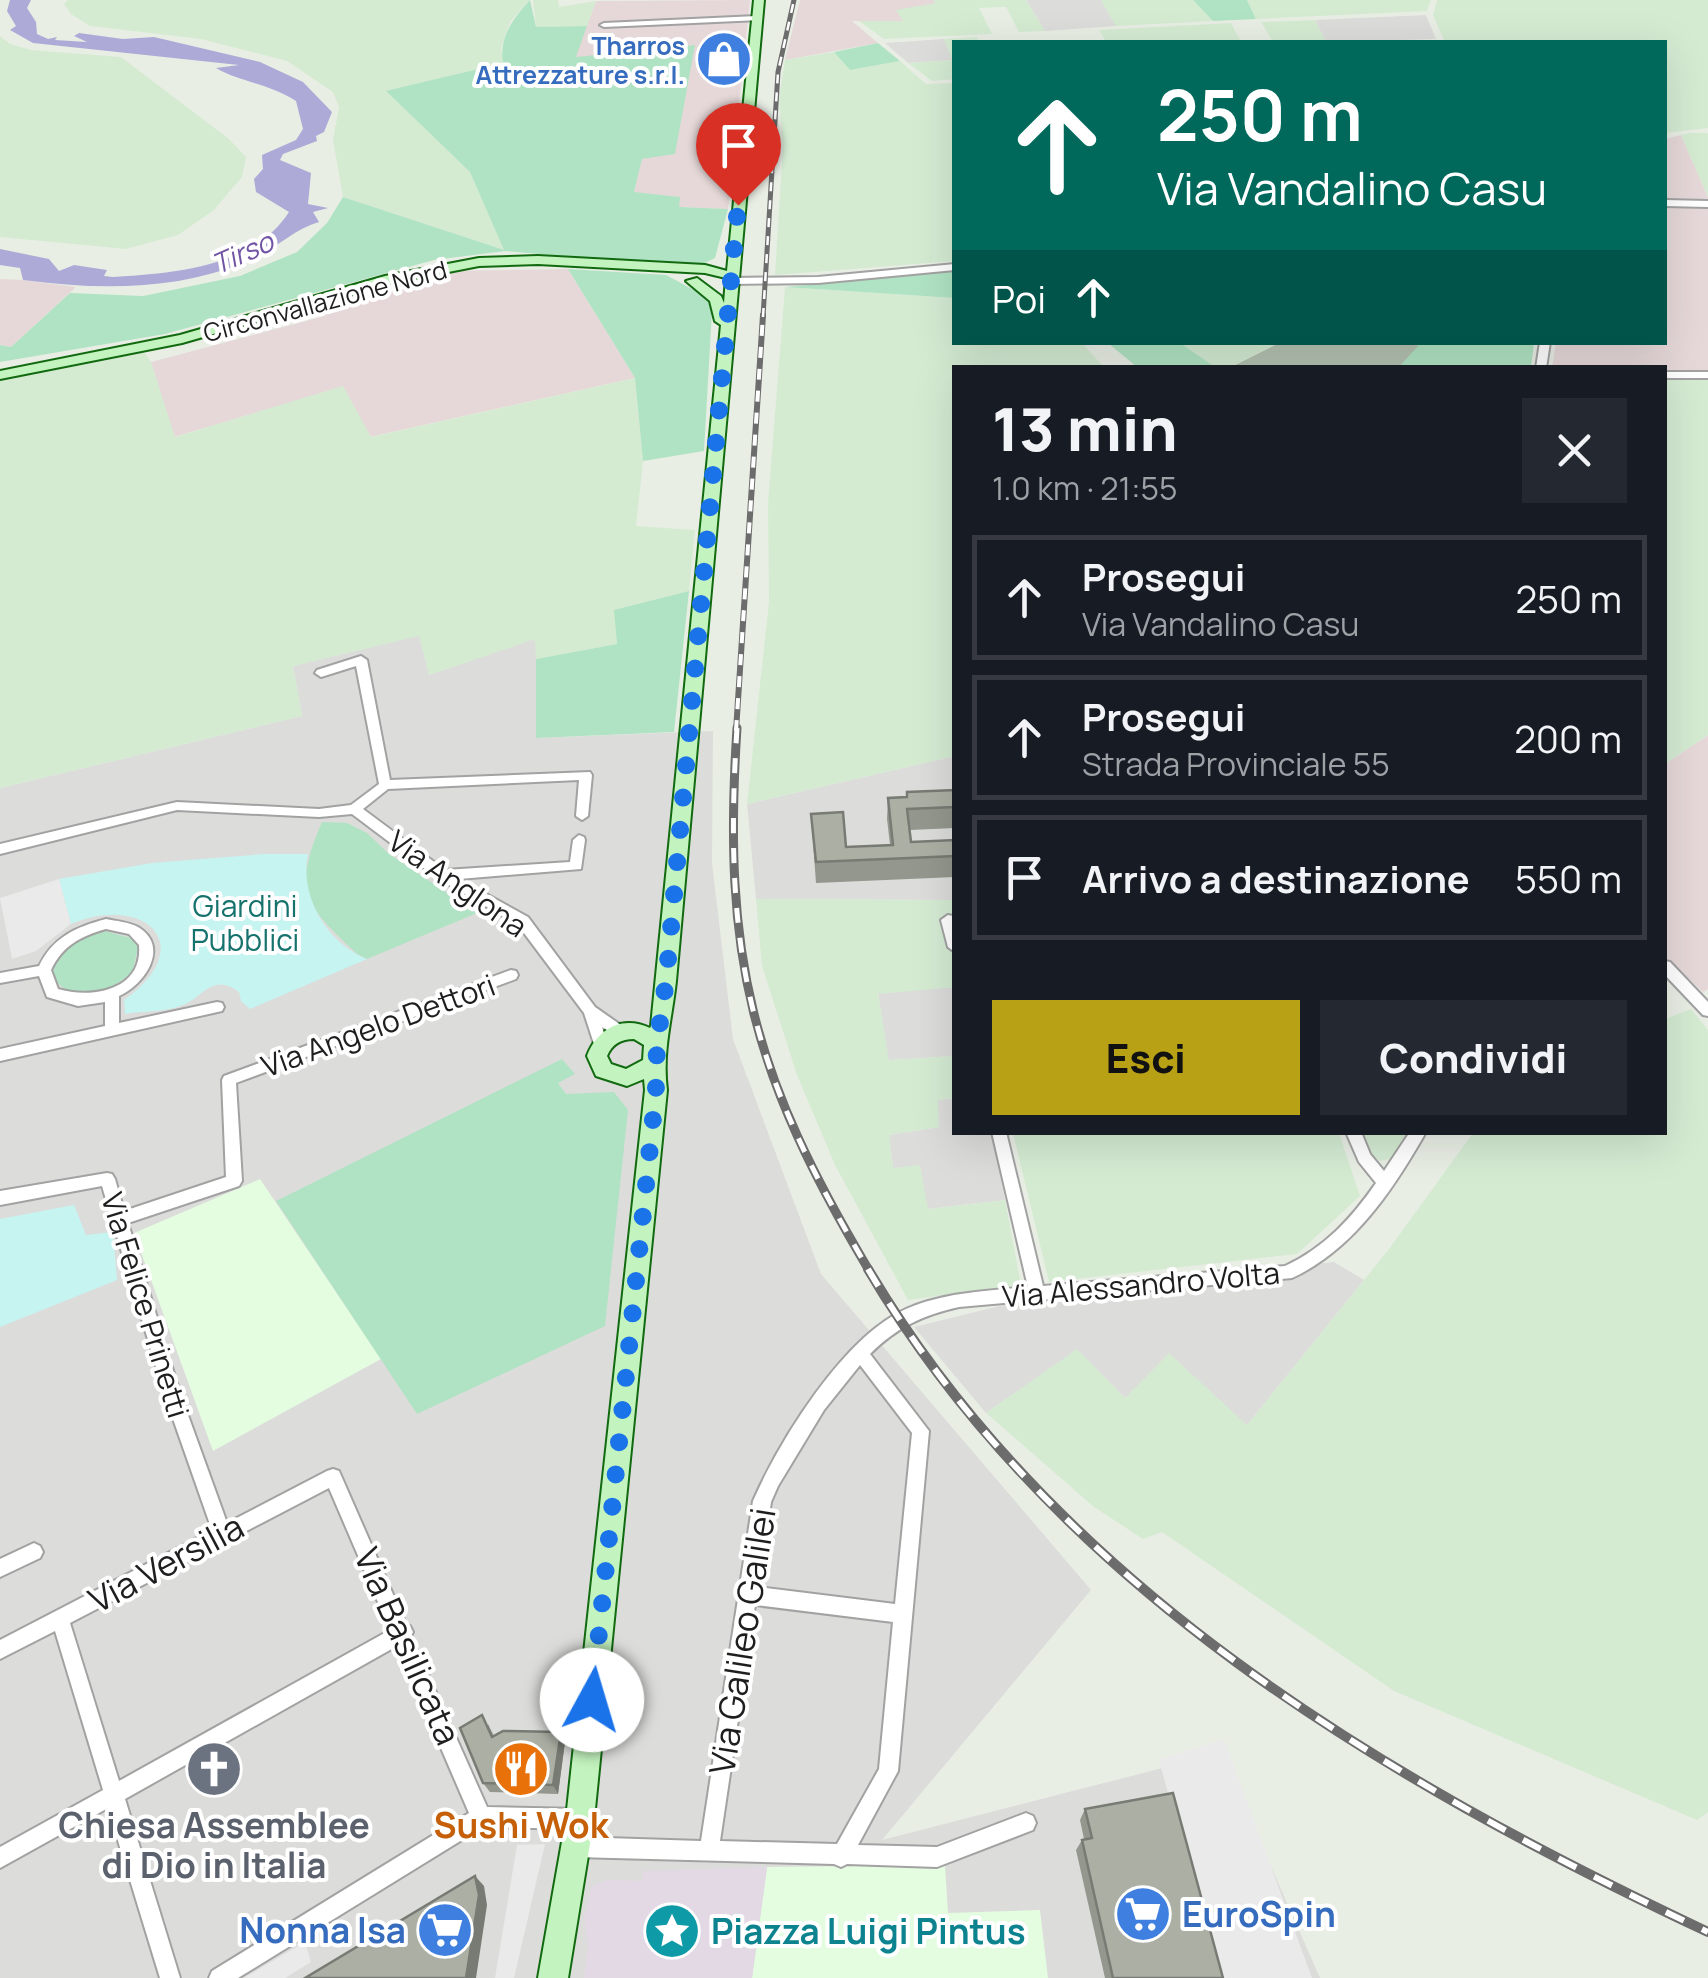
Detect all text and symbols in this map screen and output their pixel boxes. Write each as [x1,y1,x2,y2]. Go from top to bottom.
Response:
place label: Tharros Attrezzature s.r.l. [475,28,685,92]
shop icon: Tharros Attrezzature s.r.l. [694,29,754,89]
text: 250 m [1157,66,1363,162]
icon: ahead [992,80,1122,210]
pin [696,103,781,206]
icon: arrive [711,118,766,173]
text: Via Vandalino Casu [1157,157,1547,219]
water label: Tirso [205,221,280,282]
street label: Circonvallazione Nord [199,252,451,350]
icon: ahead [1066,270,1121,325]
text: Poi [992,272,1046,324]
text: 13 min [992,387,1178,469]
button: close [1522,398,1627,503]
text: 1.0 km · 21:55 [992,466,1178,510]
text: Prosegui [1082,550,1245,602]
icon: ahead [997,570,1052,625]
text: 250 m [1515,572,1622,624]
text: Via Vandalino Casu [1082,602,1359,646]
text: Prosegui [1082,690,1245,742]
icon: ahead [997,710,1052,765]
text: 200 m [1514,712,1622,764]
text: Strada Provinciale 55 [1082,742,1390,786]
street label: Via Anglona [380,820,536,946]
icon: arrive [997,850,1052,905]
text: Arrivo a destinazione [1082,852,1470,904]
text: 550 m [1515,852,1622,904]
park label: Giardini Pubblici [191,885,299,960]
street label: Via Angelo Dettori [256,964,500,1086]
button: Esci [992,1000,1300,1115]
button: Condividi [1320,1000,1627,1115]
street label: Via Felice Prinetti [92,1187,200,1423]
street label: Via Alessandro Volta [1001,1251,1281,1317]
street label: Via Versilia [80,1502,252,1624]
street label: Via Galileo Galilei [697,1504,787,1778]
street label: Via Basilicata [343,1540,473,1752]
position arrow [540,1648,644,1752]
church icon: Chiesa Assemblee di Dio in Italia [184,1739,244,1799]
restaurant icon: Sushi Wok [491,1739,551,1799]
place label: Chiesa Assemblee di Dio in Italia [58,1801,370,1889]
place label: Sushi Wok [433,1801,610,1849]
supermarket icon: EuroSpin [1113,1884,1173,1944]
place label: EuroSpin [1182,1890,1336,1938]
supermarket icon: Nonna Isa [415,1900,475,1960]
place icon: Piazza Luigi Pintus [642,1901,702,1961]
place label: Nonna Isa [239,1906,406,1954]
place label: Piazza Luigi Pintus [711,1907,1026,1955]

